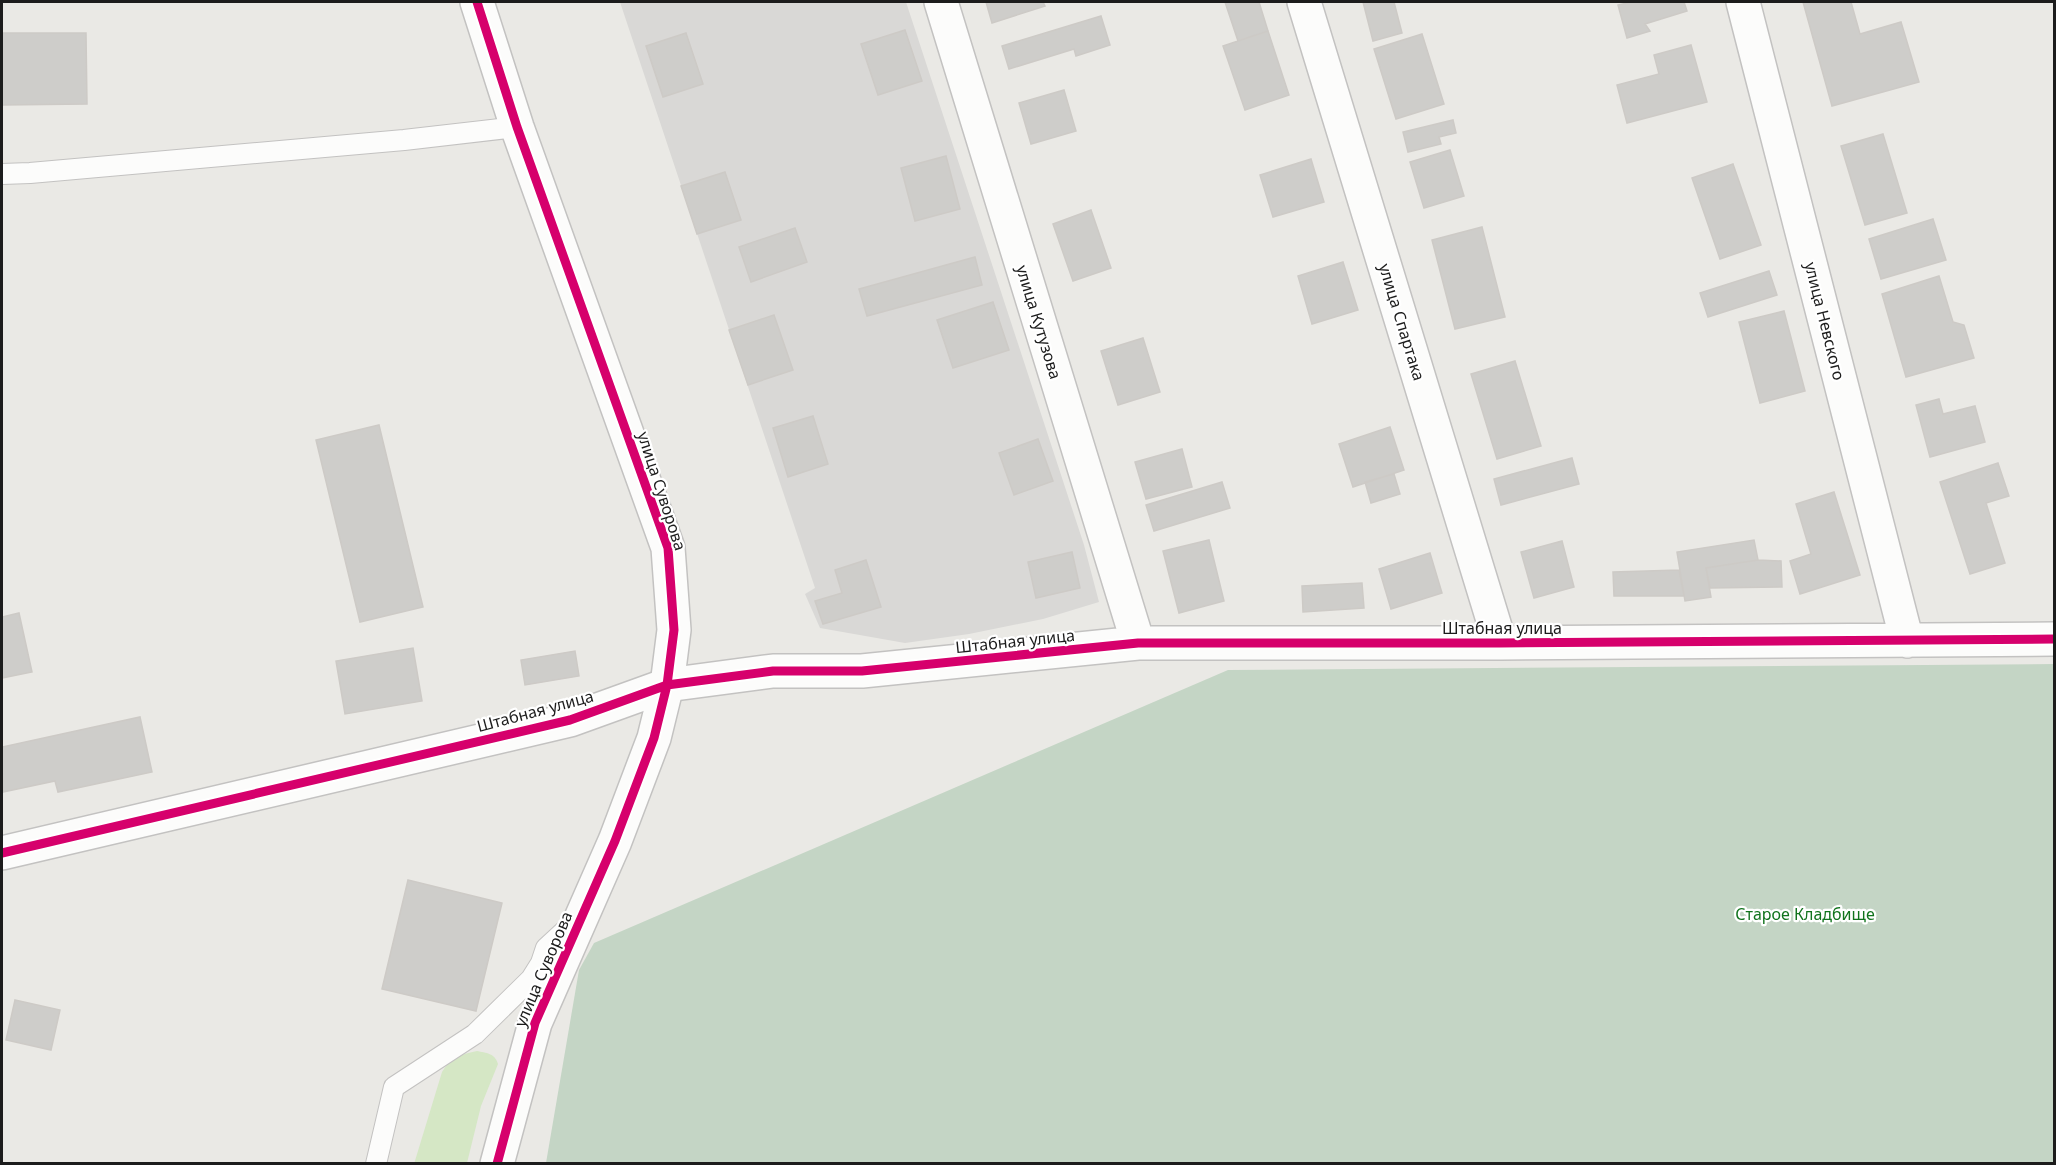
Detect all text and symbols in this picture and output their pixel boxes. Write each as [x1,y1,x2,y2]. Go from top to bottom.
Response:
street label: улица Невского [1800,260,1850,382]
street label: улица Спартака [1374,261,1430,383]
street label: улица Кутузова [1011,262,1067,382]
street label: улица Суворова [632,429,692,553]
street label: Штабная улица [1442,617,1562,639]
street label: Штабная улица [954,624,1076,658]
street label: Штабная улица [474,685,596,737]
park label: Старое Кладбище [1735,903,1875,925]
street label: улица Суворова [509,908,577,1030]

